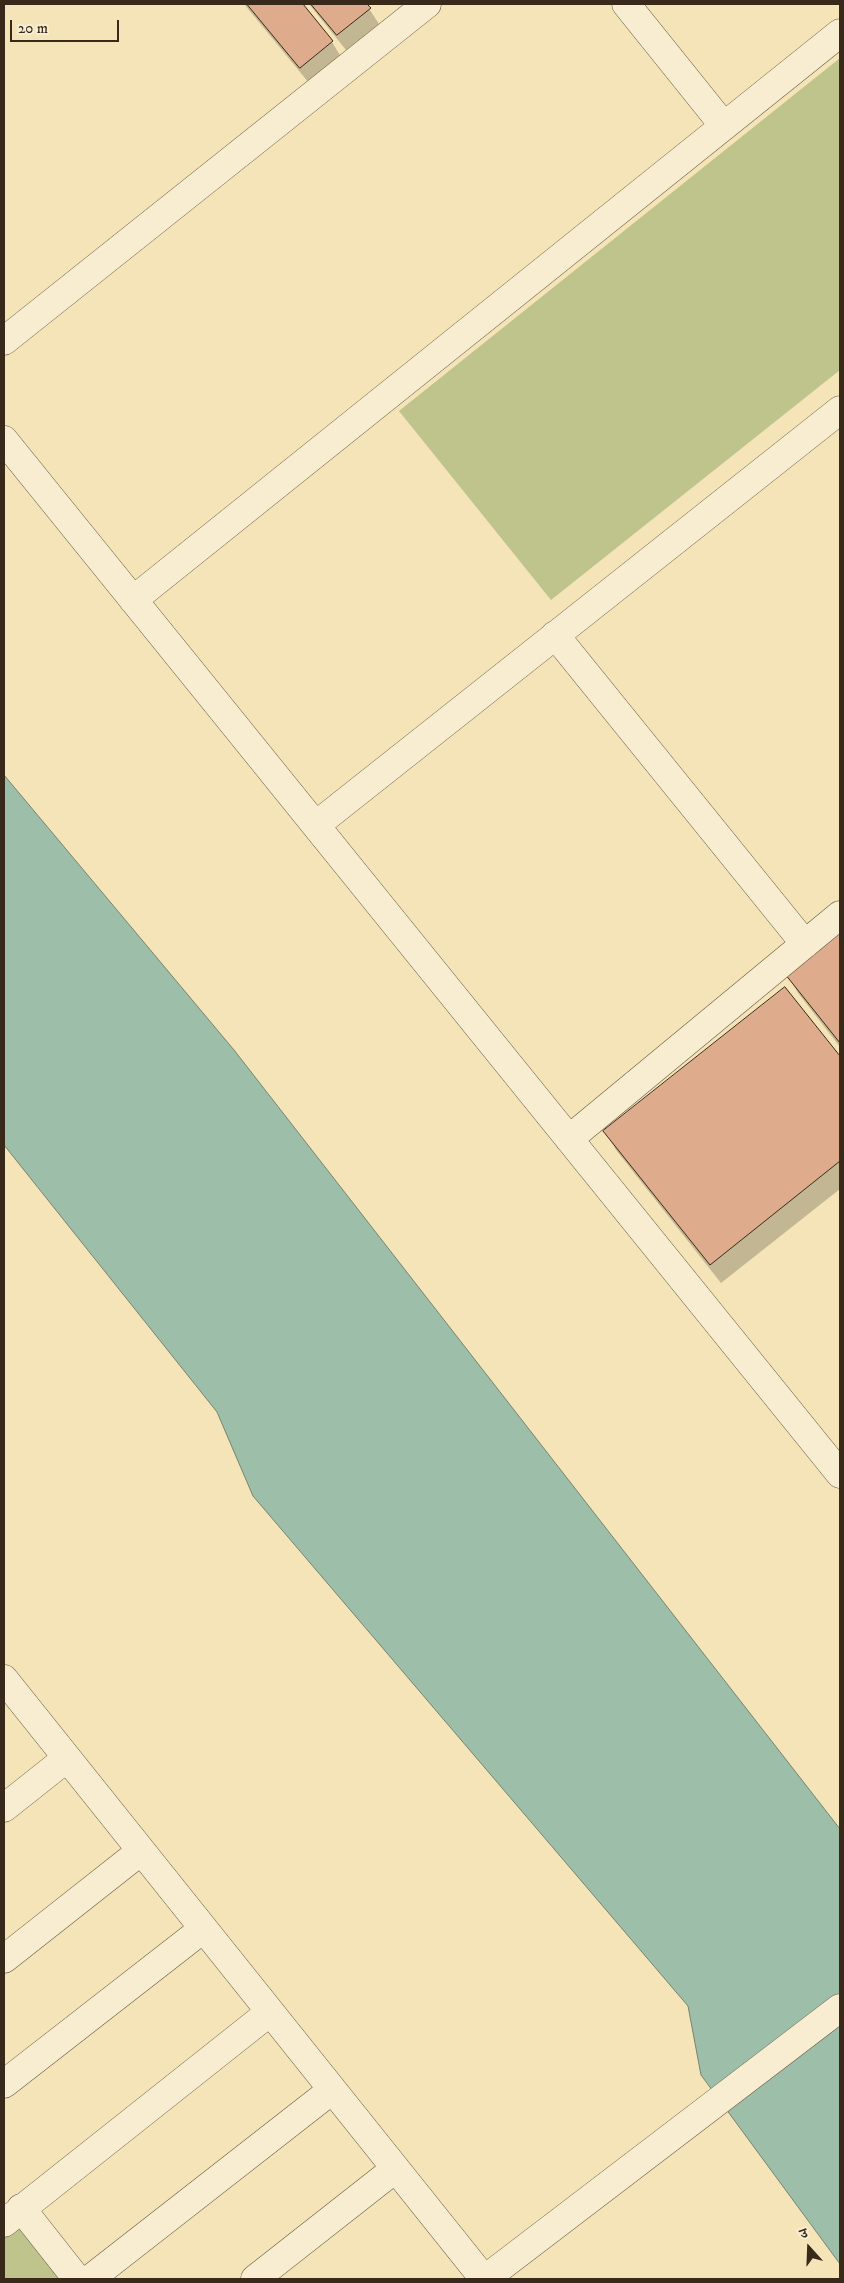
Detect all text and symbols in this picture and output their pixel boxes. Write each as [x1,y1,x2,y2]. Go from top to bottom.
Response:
scale bar [12,10,121,42]
text: 20 m [18,19,48,38]
north arrow [784,2223,834,2273]
text: उ [797,2224,810,2244]

